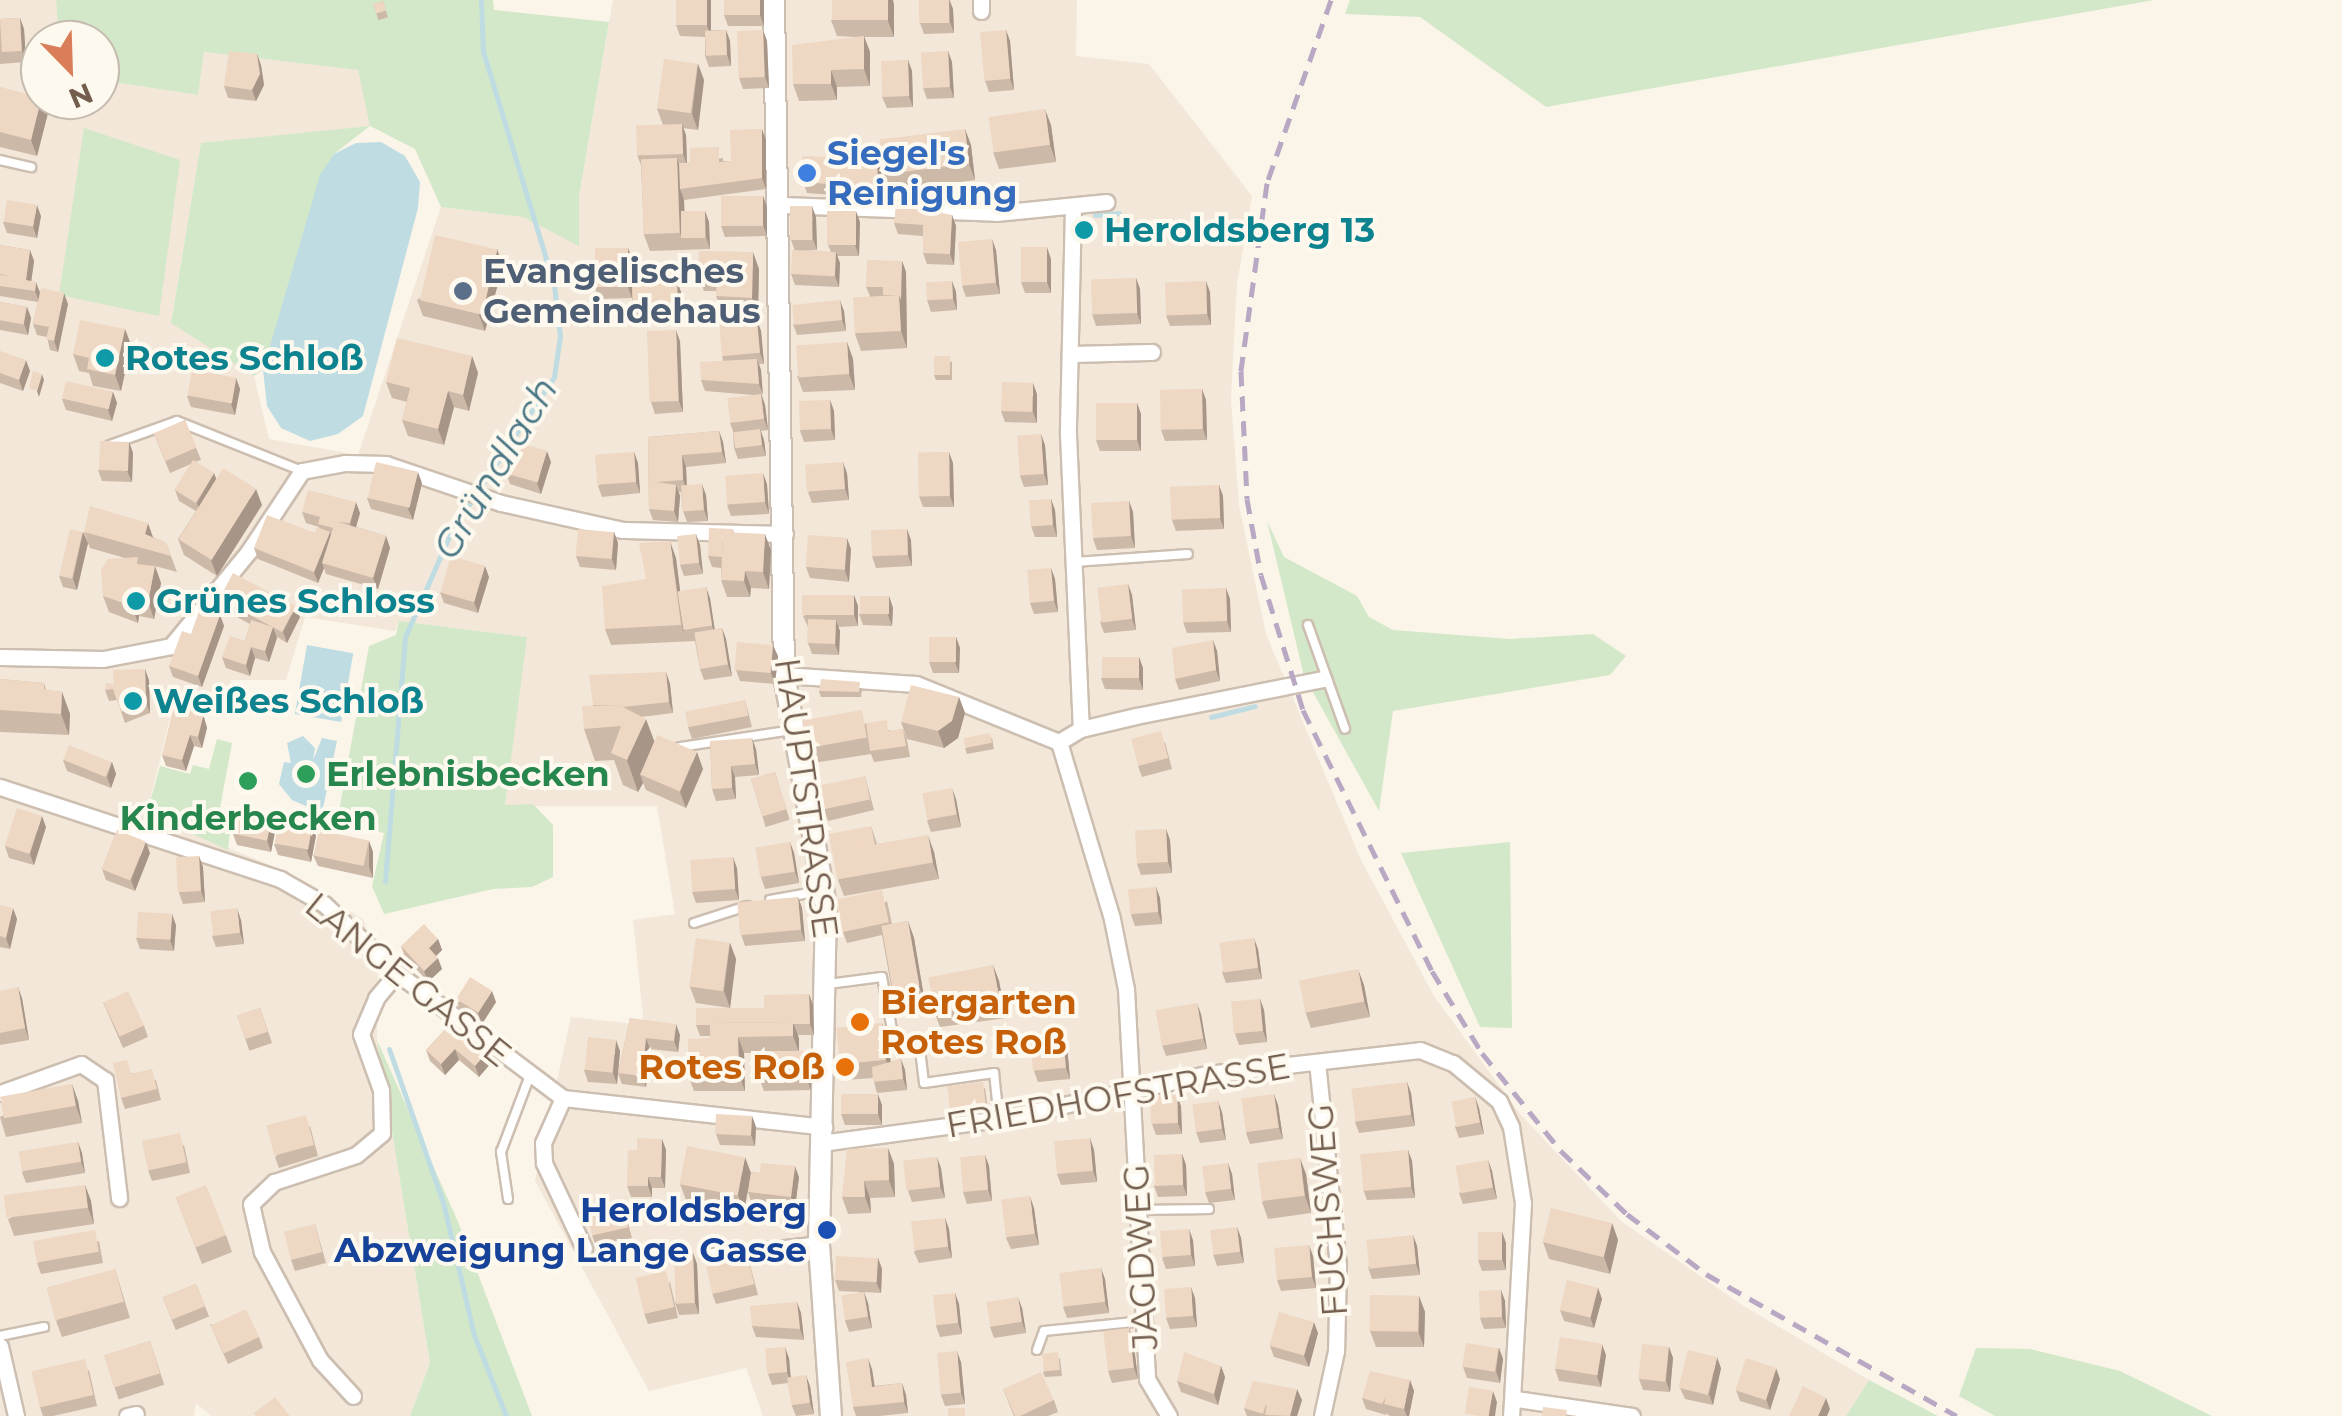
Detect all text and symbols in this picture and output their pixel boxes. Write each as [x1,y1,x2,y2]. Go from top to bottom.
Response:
north arrow [20,20,120,120]
text: N [64,76,98,116]
place label: Siegel's Reinigung [827,132,1017,214]
marker: Siegel's Reinigung [796,162,818,184]
place label: Heroldsberg 13 [1104,209,1375,251]
marker: Heroldsberg 13 [1073,219,1095,241]
place label: Evangelisches Gemeindehaus [483,250,761,332]
marker: Evangelisches Gemeindehaus [452,280,474,302]
place label: Rotes Schloß [125,337,364,379]
marker: Rotes Schloß [94,347,116,369]
water label: Gründlach [423,369,567,567]
place label: Grünes Schloss [156,580,435,622]
marker: Grünes Schloss [125,590,147,612]
street label: HAUPTSTRASSE [766,655,846,941]
place label: Weißes Schloß [153,680,424,722]
marker: Weißes Schloß [122,690,144,712]
place label: Erlebnisbecken [326,753,610,795]
marker: Erlebnisbecken [295,763,317,785]
marker: Kinderbecken [237,770,259,792]
place label: Kinderbecken [119,797,377,839]
street label: LANGE GASSE [297,884,519,1076]
place label: Biergarten Rotes Roß [880,981,1077,1063]
marker: Biergarten Rotes Roß [849,1011,871,1033]
street label: FRIEDHOFSTRASSE [943,1045,1293,1147]
place label: Rotes Roß [638,1046,825,1088]
marker: Rotes Roß [834,1056,856,1078]
street label: FUCHSWEG [1300,1102,1356,1318]
street label: JAGDWEG [1115,1163,1167,1351]
place label: Heroldsberg Abzweigung Lange Gasse [334,1189,807,1271]
marker: Heroldsberg Abzweigung Lange Gasse [816,1219,838,1241]

